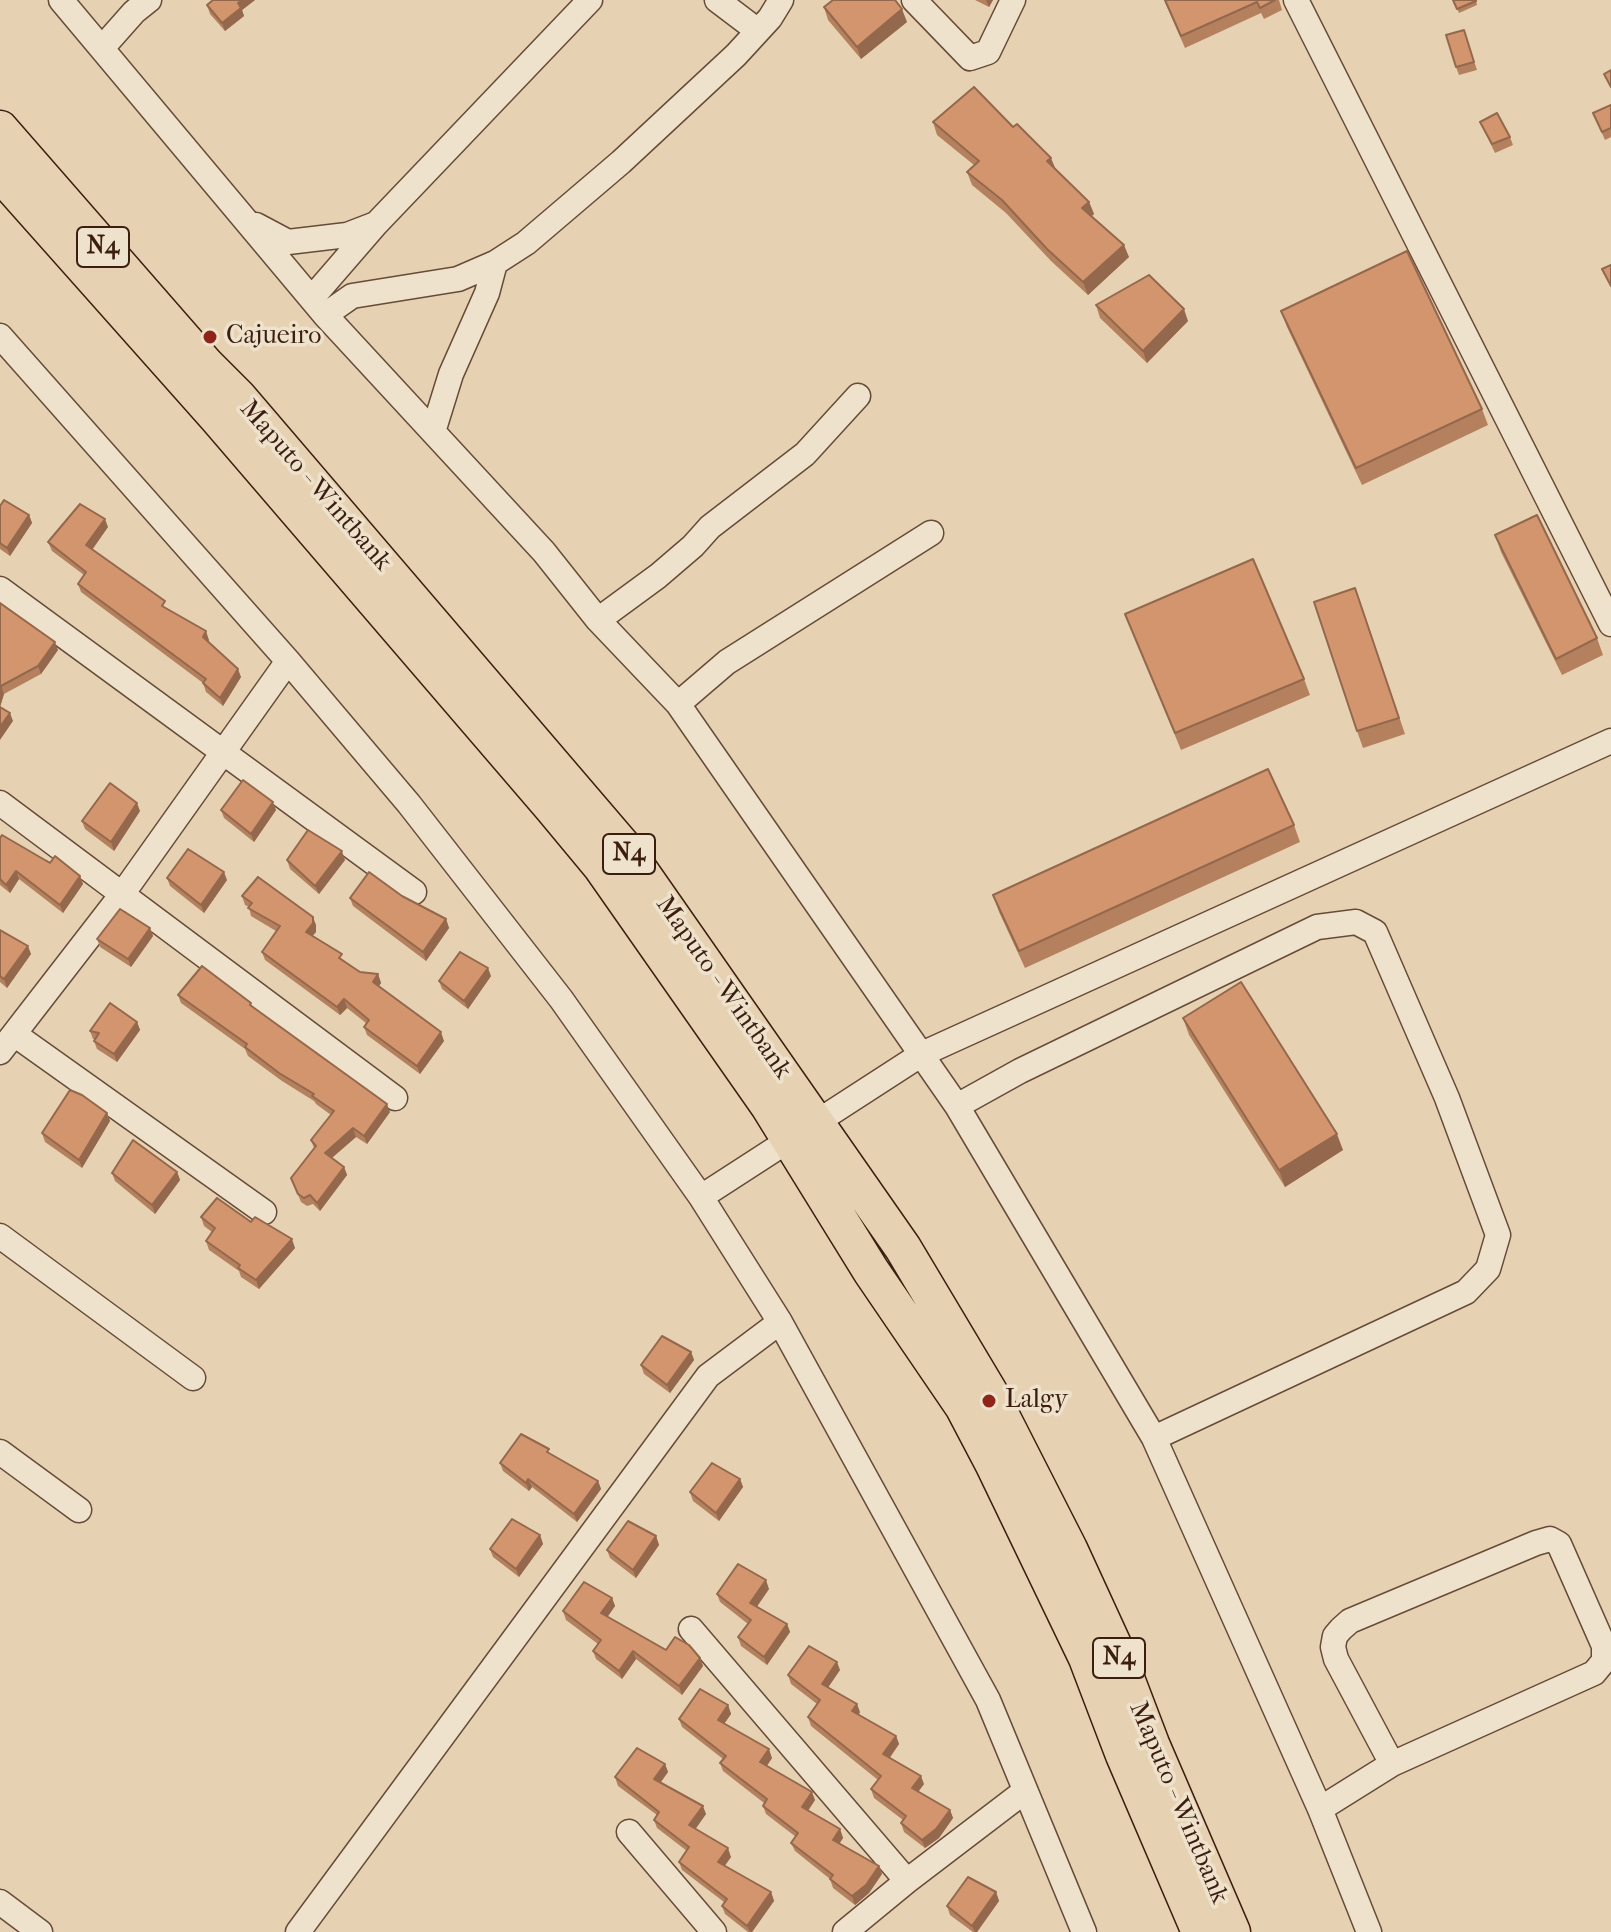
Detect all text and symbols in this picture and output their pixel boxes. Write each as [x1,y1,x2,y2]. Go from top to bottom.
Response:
road number: N4 [77,227,129,267]
place label: Cajueiro [226,321,321,353]
marker: Cajueiro [201,328,219,346]
street label: Maputo - Wintbank [232,394,398,578]
road number: N4 [603,834,655,874]
street label: Maputo - Wintbank [648,891,798,1085]
place label: Lalgy [1005,1385,1068,1417]
marker: Lalgy [980,1392,998,1410]
road number: N4 [1093,1638,1145,1678]
street label: Maputo - Wintbank [1121,1697,1235,1909]

